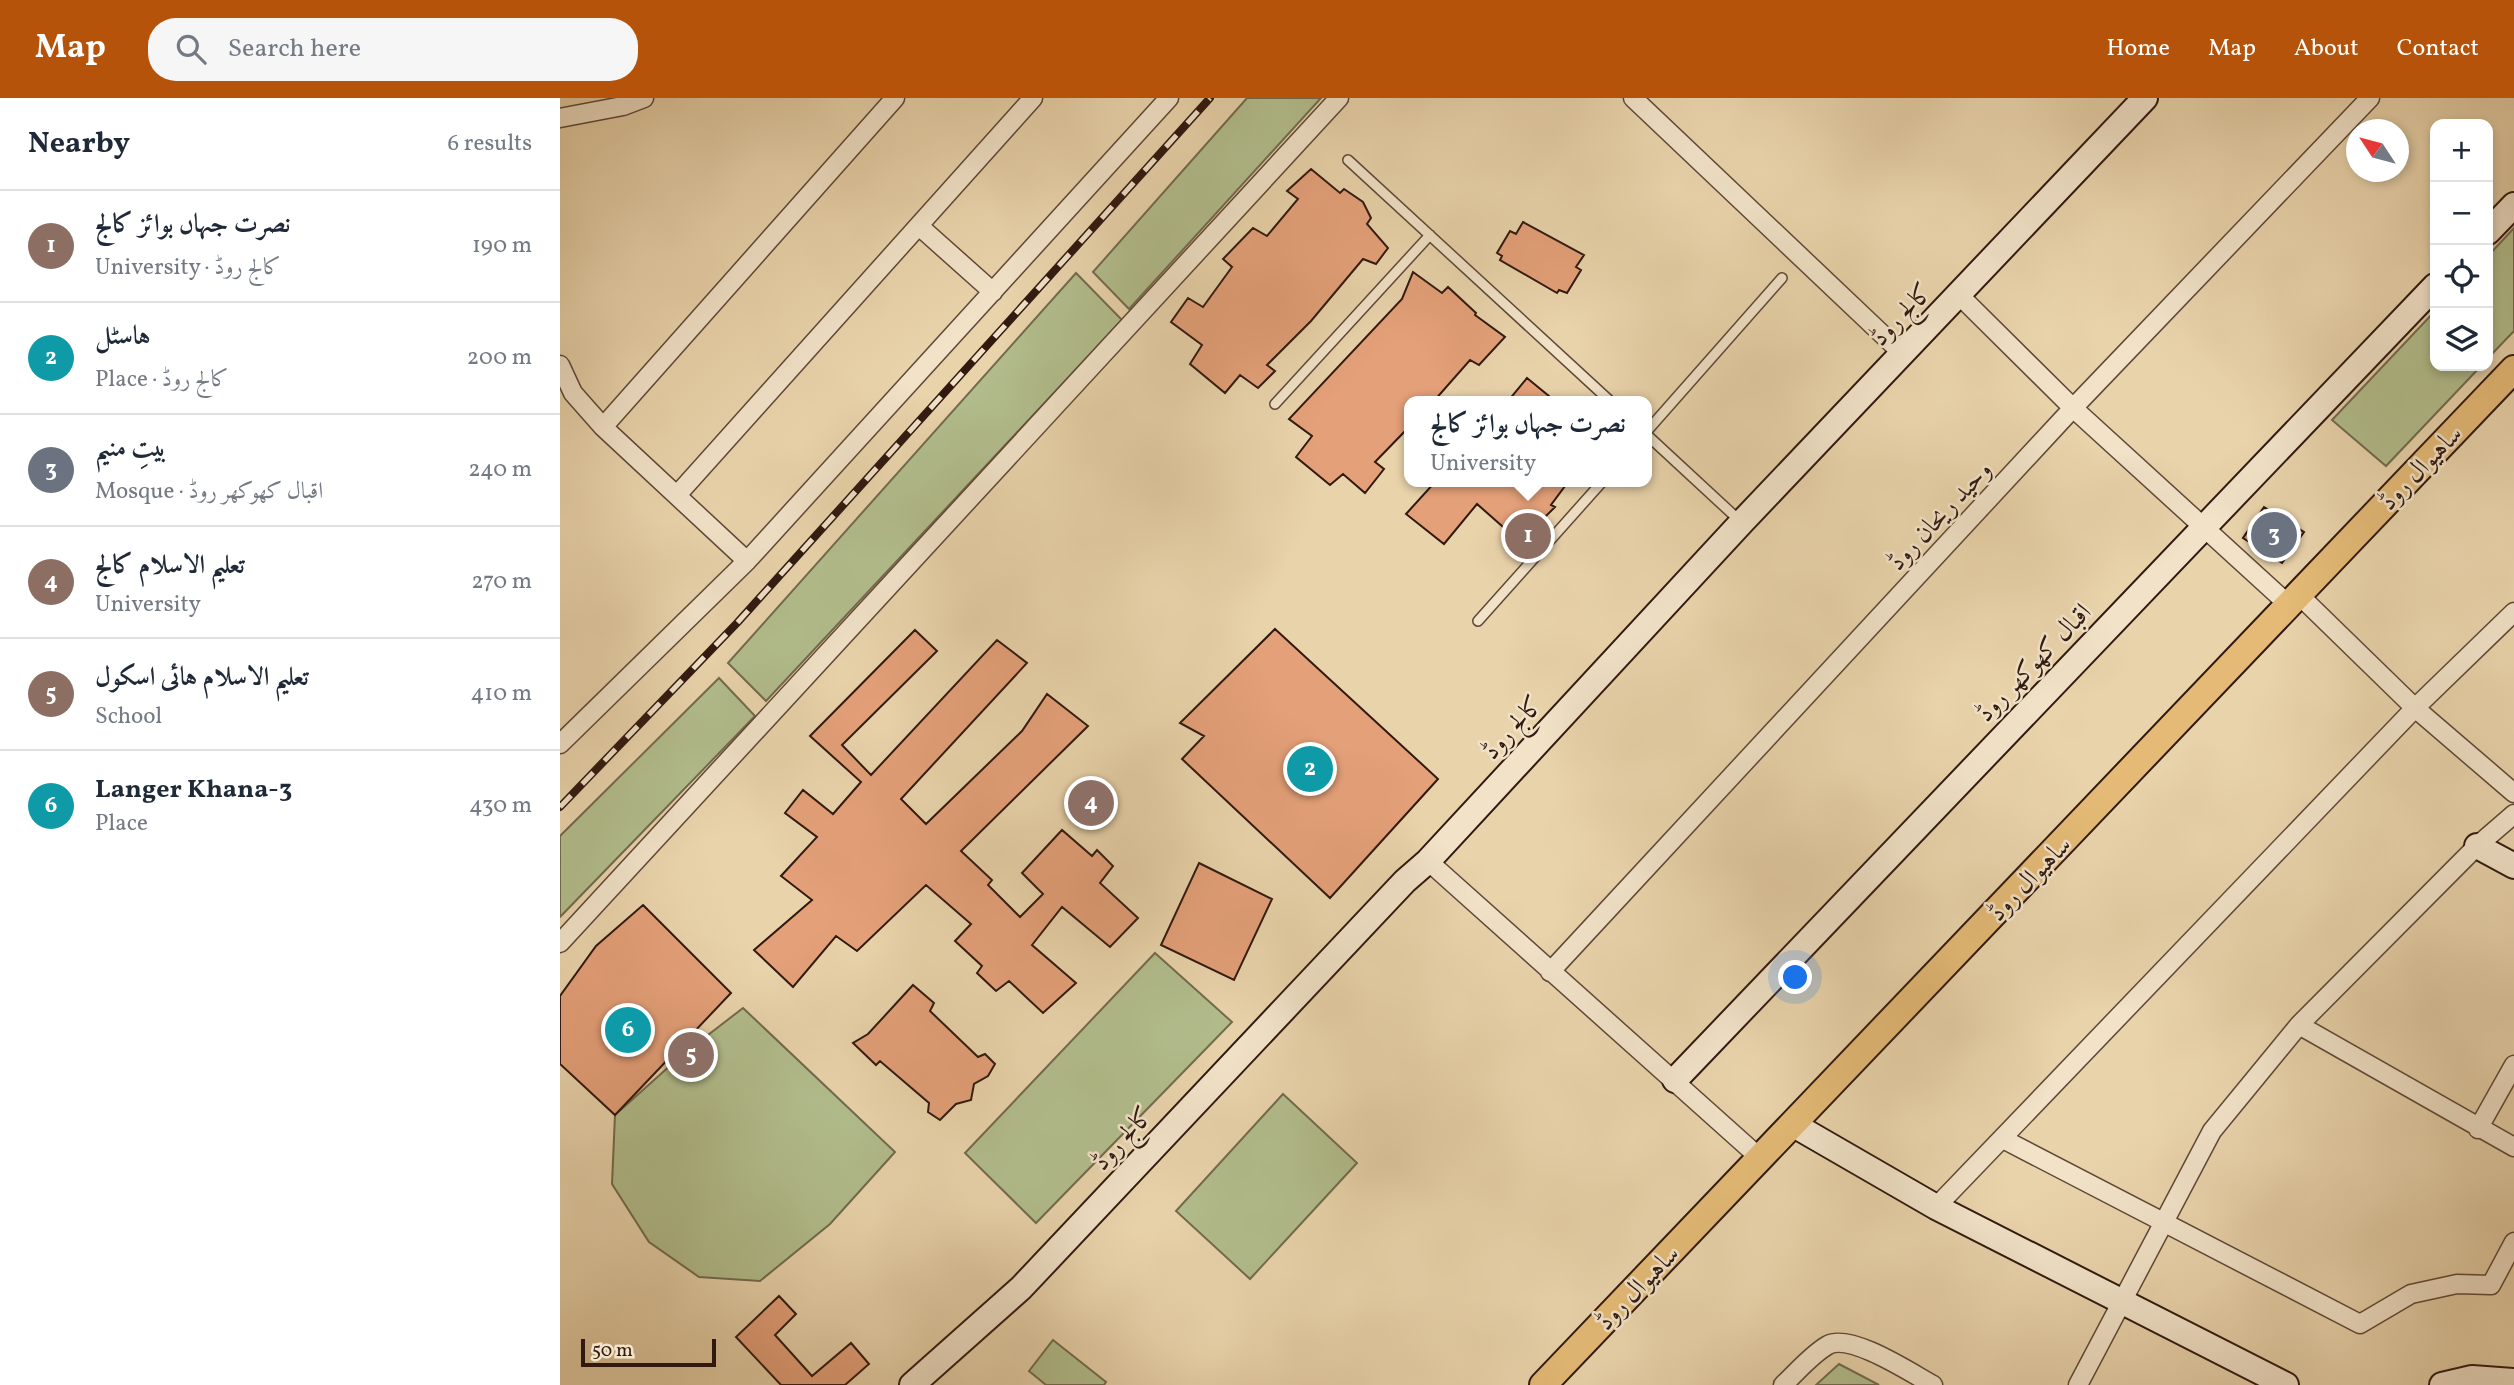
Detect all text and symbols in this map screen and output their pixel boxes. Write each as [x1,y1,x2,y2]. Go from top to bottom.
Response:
search box [148,18,638,81]
text: Map [35,26,106,72]
icon: search [172,30,210,68]
text: Search here [228,31,361,67]
text: Home [2106,32,2170,66]
text: Map [2208,32,2256,66]
text: About [2294,32,2359,66]
text: Contact [2397,32,2479,66]
north arrow [2346,119,2409,182]
map controls [2430,119,2493,371]
button: + [2430,119,2493,182]
text: Nearby [28,123,130,165]
text: 6 results [448,128,532,160]
button: − [2430,182,2493,245]
text: نصرت جہاں بوائز کالج [95,207,290,243]
text: 1 [46,230,56,262]
text: 190 m [472,230,532,262]
button: locate [2430,245,2493,308]
text: University · کالج روڈ [95,252,281,284]
street label: کالج روڈ [1863,276,1943,357]
button: layers [2430,308,2493,371]
text: ہاسٹل [95,319,151,355]
text: 2 [45,342,57,374]
text: 200 m [467,342,532,374]
text: Place · کالج روڈ [95,364,229,396]
popup [1404,396,1652,487]
text: نصرت جہاں بوائز کالج [1430,407,1626,443]
street label: ساہیوال روڈ [2371,417,2471,519]
text: بیتِ منیم [95,431,167,467]
text: University [1430,448,1536,480]
street label: وحید ریحان روڈ [1880,453,2001,579]
text: 3 [45,454,57,486]
text: 240 m [468,454,532,486]
text: Mosque · اقبال کھوکھر روڈ [95,476,323,508]
pin: 3 [2251,509,2297,561]
pin: 1 [1505,510,1551,562]
text: تعلیم الاسلام کالج [95,548,245,584]
text: 4 [44,566,58,598]
text: 270 m [471,566,532,598]
text: University [95,589,201,621]
street label: اقبال کھوکھر روڈ [1968,596,2100,731]
text: تعلیم الاسلام ہائی اسکول [95,660,309,696]
text: 5 [45,678,57,710]
text: 410 m [471,678,532,710]
street label: کالج روڈ [1474,688,1554,770]
text: School [95,701,162,733]
pin: 2 [1287,743,1333,795]
text: Langer Khana-3 [95,772,292,808]
pin: 4 [1068,777,1114,829]
text: 6 [45,790,57,822]
text: 430 m [469,790,532,822]
text: Place [95,808,148,840]
street label: ساہیوال روڈ [1980,828,2080,930]
your location [1778,960,1812,994]
pin: 6 [605,1004,651,1056]
pin: 5 [668,1029,714,1081]
street label: کالج روڈ [1084,1099,1164,1181]
street label: ساہیوال روڈ [1588,1237,1688,1339]
scale bar [581,1336,716,1368]
text: 50 m [592,1338,633,1364]

